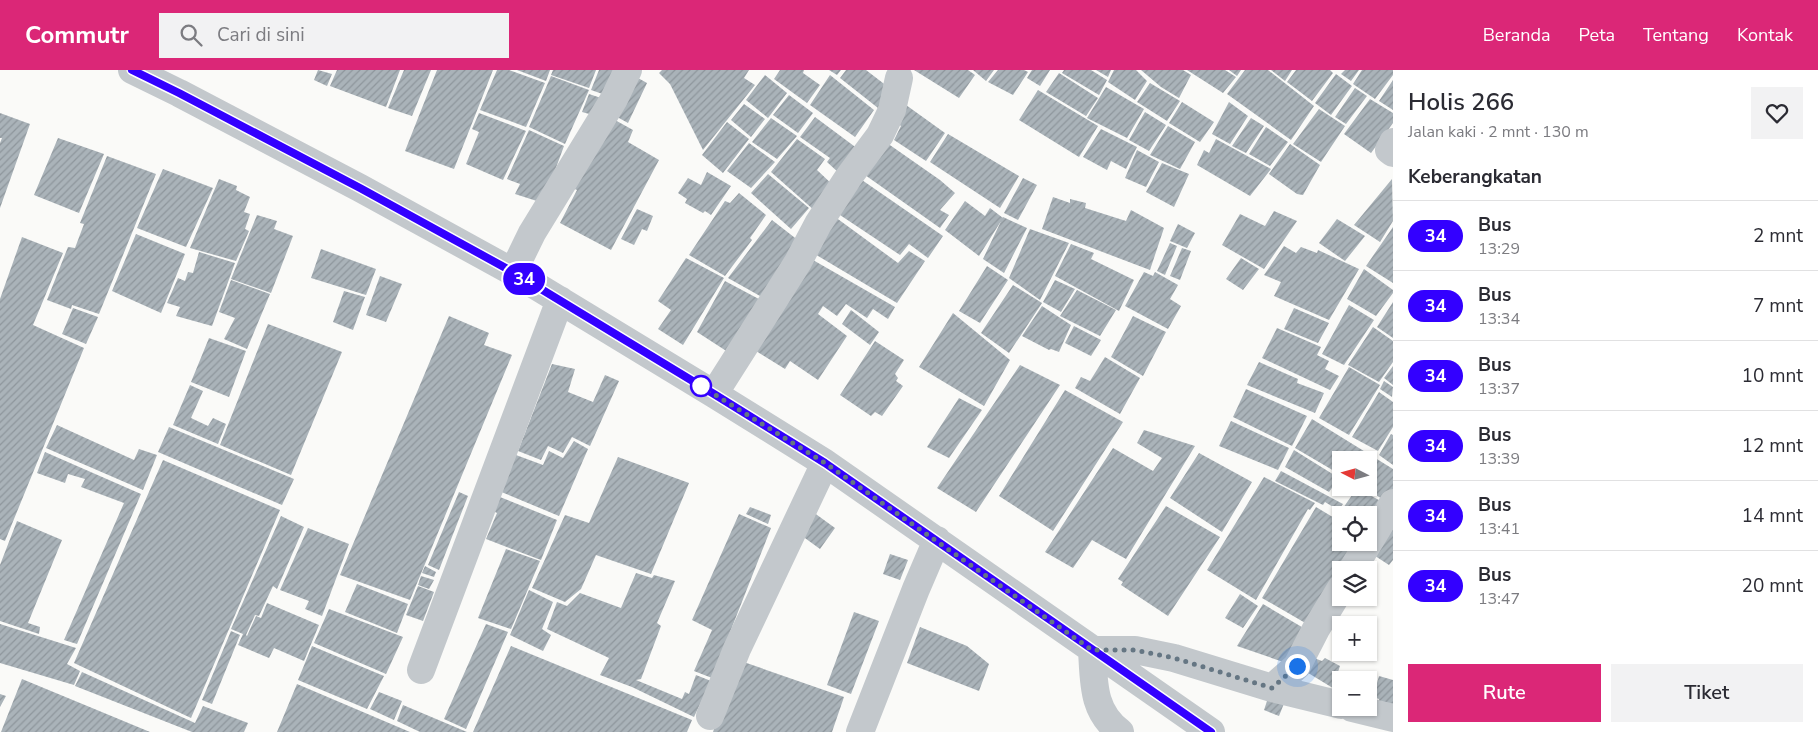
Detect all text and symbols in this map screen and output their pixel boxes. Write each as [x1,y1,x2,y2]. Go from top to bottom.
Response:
search box [159,13,509,58]
text: Commutr [25,19,129,51]
icon: search [177,21,205,49]
text: Cari di sini [217,22,305,48]
text: Beranda [1483,23,1551,47]
text: Peta [1579,23,1615,47]
text: Tentang [1643,23,1709,47]
text: Kontak [1737,23,1793,47]
text: Holis 266 [1408,86,1514,118]
button: heart [1751,87,1803,139]
text: Jalan kaki · 2 mnt · 130 m [1408,121,1589,143]
text: Keberangkatan [1408,164,1542,190]
text: Bus [1478,212,1511,238]
text: 2 mnt [1753,223,1803,249]
text: 34 [1425,224,1446,248]
text: 13:29 [1478,238,1520,260]
line badge: 34 [502,263,546,295]
text: 34 [513,267,535,291]
text: Bus [1478,282,1511,308]
text: 7 mnt [1753,293,1803,319]
text: 34 [1425,294,1446,318]
text: 13:34 [1478,308,1520,330]
text: Bus [1478,352,1511,378]
text: 10 mnt [1742,363,1803,389]
text: 34 [1425,364,1446,388]
unlabelled marker [690,375,712,397]
text: 13:37 [1478,378,1520,400]
text: Bus [1478,422,1511,448]
text: 12 mnt [1742,433,1803,459]
text: 34 [1425,434,1446,458]
text: 13:39 [1478,448,1520,470]
north arrow [1332,451,1378,496]
map controls [1332,451,1377,716]
text: Bus [1478,492,1511,518]
text: 14 mnt [1742,503,1803,529]
text: 34 [1425,504,1446,528]
button: locate [1332,506,1377,551]
text: 13:41 [1478,518,1520,540]
button: layers [1332,561,1377,606]
text: Bus [1478,562,1511,588]
text: 20 mnt [1742,573,1803,599]
text: 34 [1425,574,1446,598]
text: 13:47 [1478,588,1520,610]
button: + [1332,616,1377,661]
your location [1285,654,1310,679]
button: Rute [1408,664,1601,722]
button: Tiket [1611,664,1803,722]
button: − [1332,671,1377,716]

